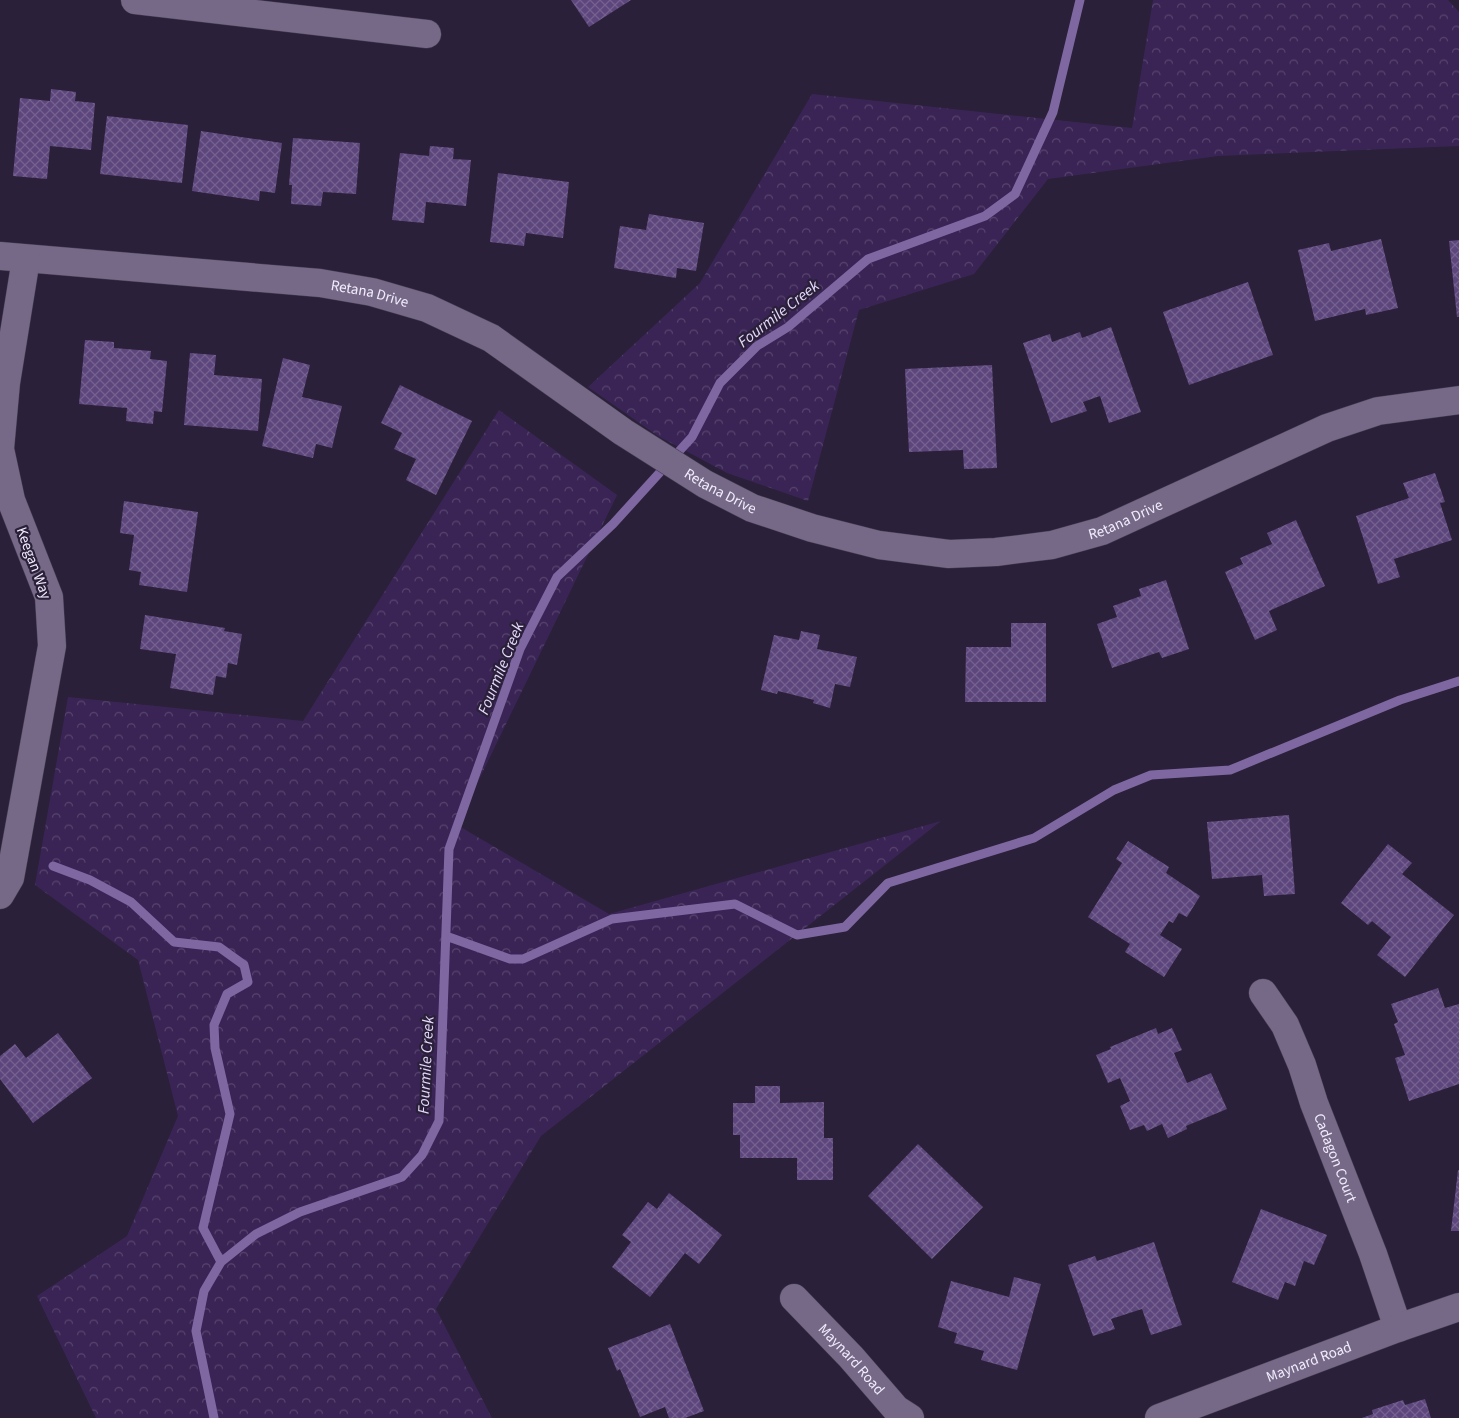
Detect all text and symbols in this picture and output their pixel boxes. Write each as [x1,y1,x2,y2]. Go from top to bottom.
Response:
street label: Retana Drive [329,275,411,313]
water label: Fourmile Creek [733,275,824,353]
street label: Retana Drive [680,463,759,520]
street label: Retana Drive [1086,495,1166,545]
street label: Keegan Way [11,524,56,602]
water label: Fourmile Creek [472,618,530,718]
water label: Fourmile Creek [412,1015,440,1115]
street label: Cadagon Court [1308,1110,1362,1206]
street label: Maynard Road [813,1319,889,1400]
street label: Maynard Road [1263,1336,1355,1388]

